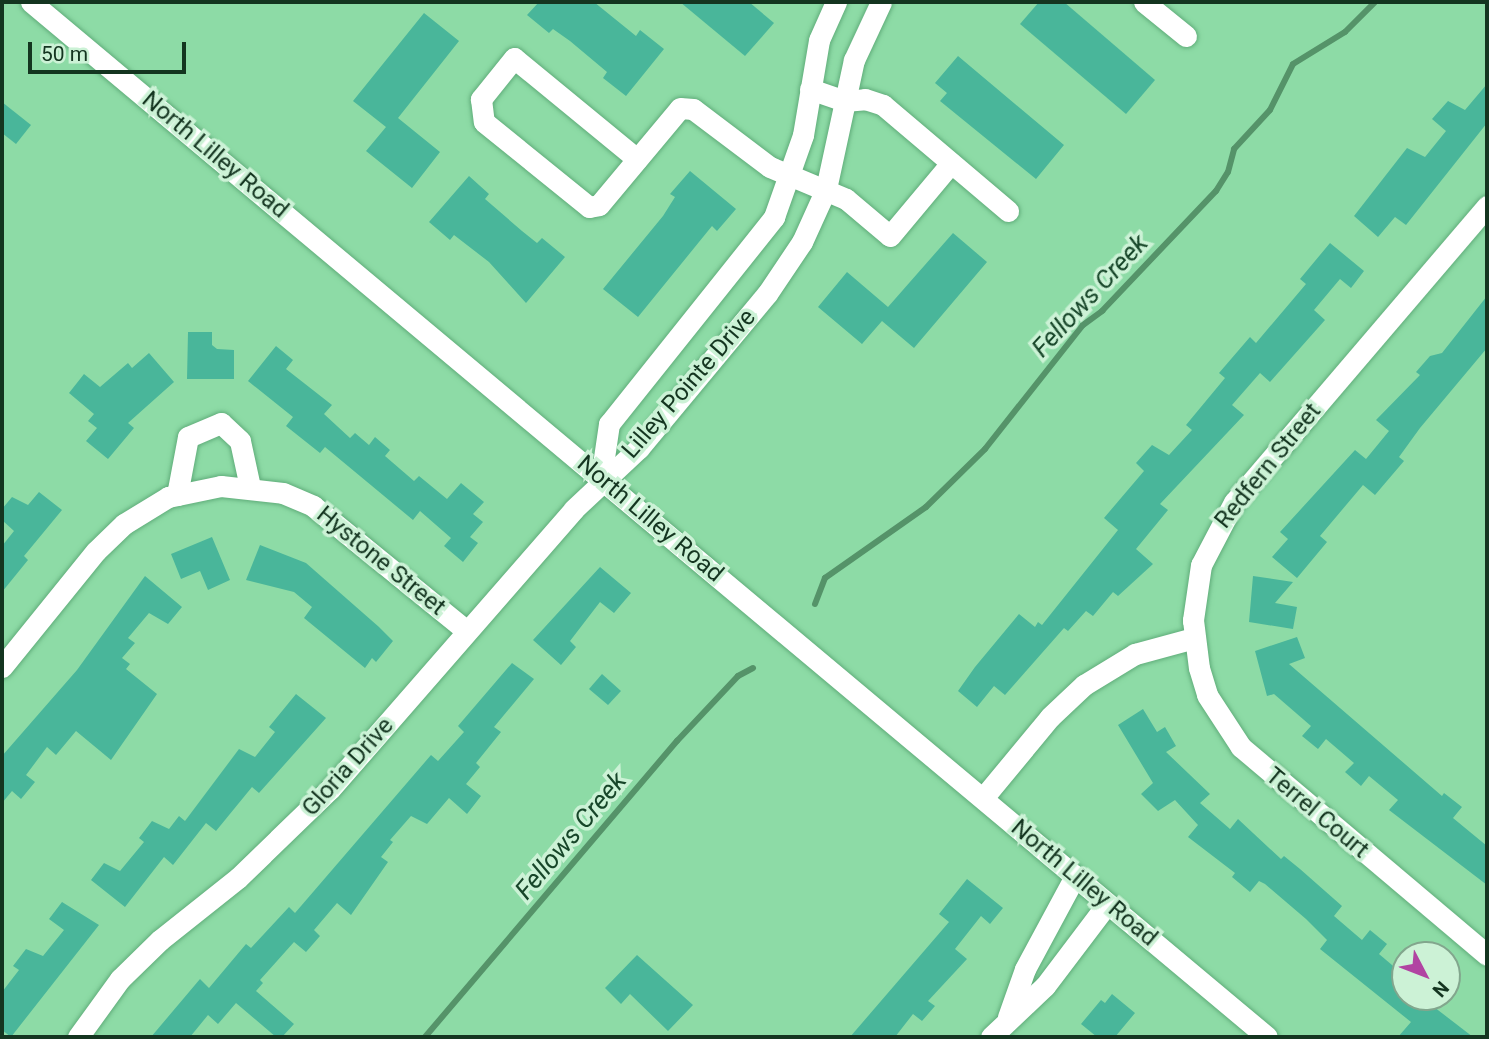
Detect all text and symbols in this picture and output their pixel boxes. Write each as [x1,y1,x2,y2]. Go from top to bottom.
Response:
scale bar [32,28,189,72]
text: 50 m [41,42,88,66]
street label: North Lilley Road [136,85,294,225]
water label: Fellows Creek [1025,228,1155,364]
street label: Lilley Pointe Drive [616,303,762,465]
street label: Redfern Street [1209,398,1327,534]
street label: North Lilley Road [571,449,729,589]
street label: Hystone Street [311,500,451,622]
street label: Gloria Drive [296,712,400,822]
street label: Terrel Court [1260,762,1374,864]
water label: Fellows Creek [509,766,633,906]
street label: North Lilley Road [1005,813,1163,953]
north arrow [1391,941,1461,1011]
text: N [1427,976,1454,1002]

